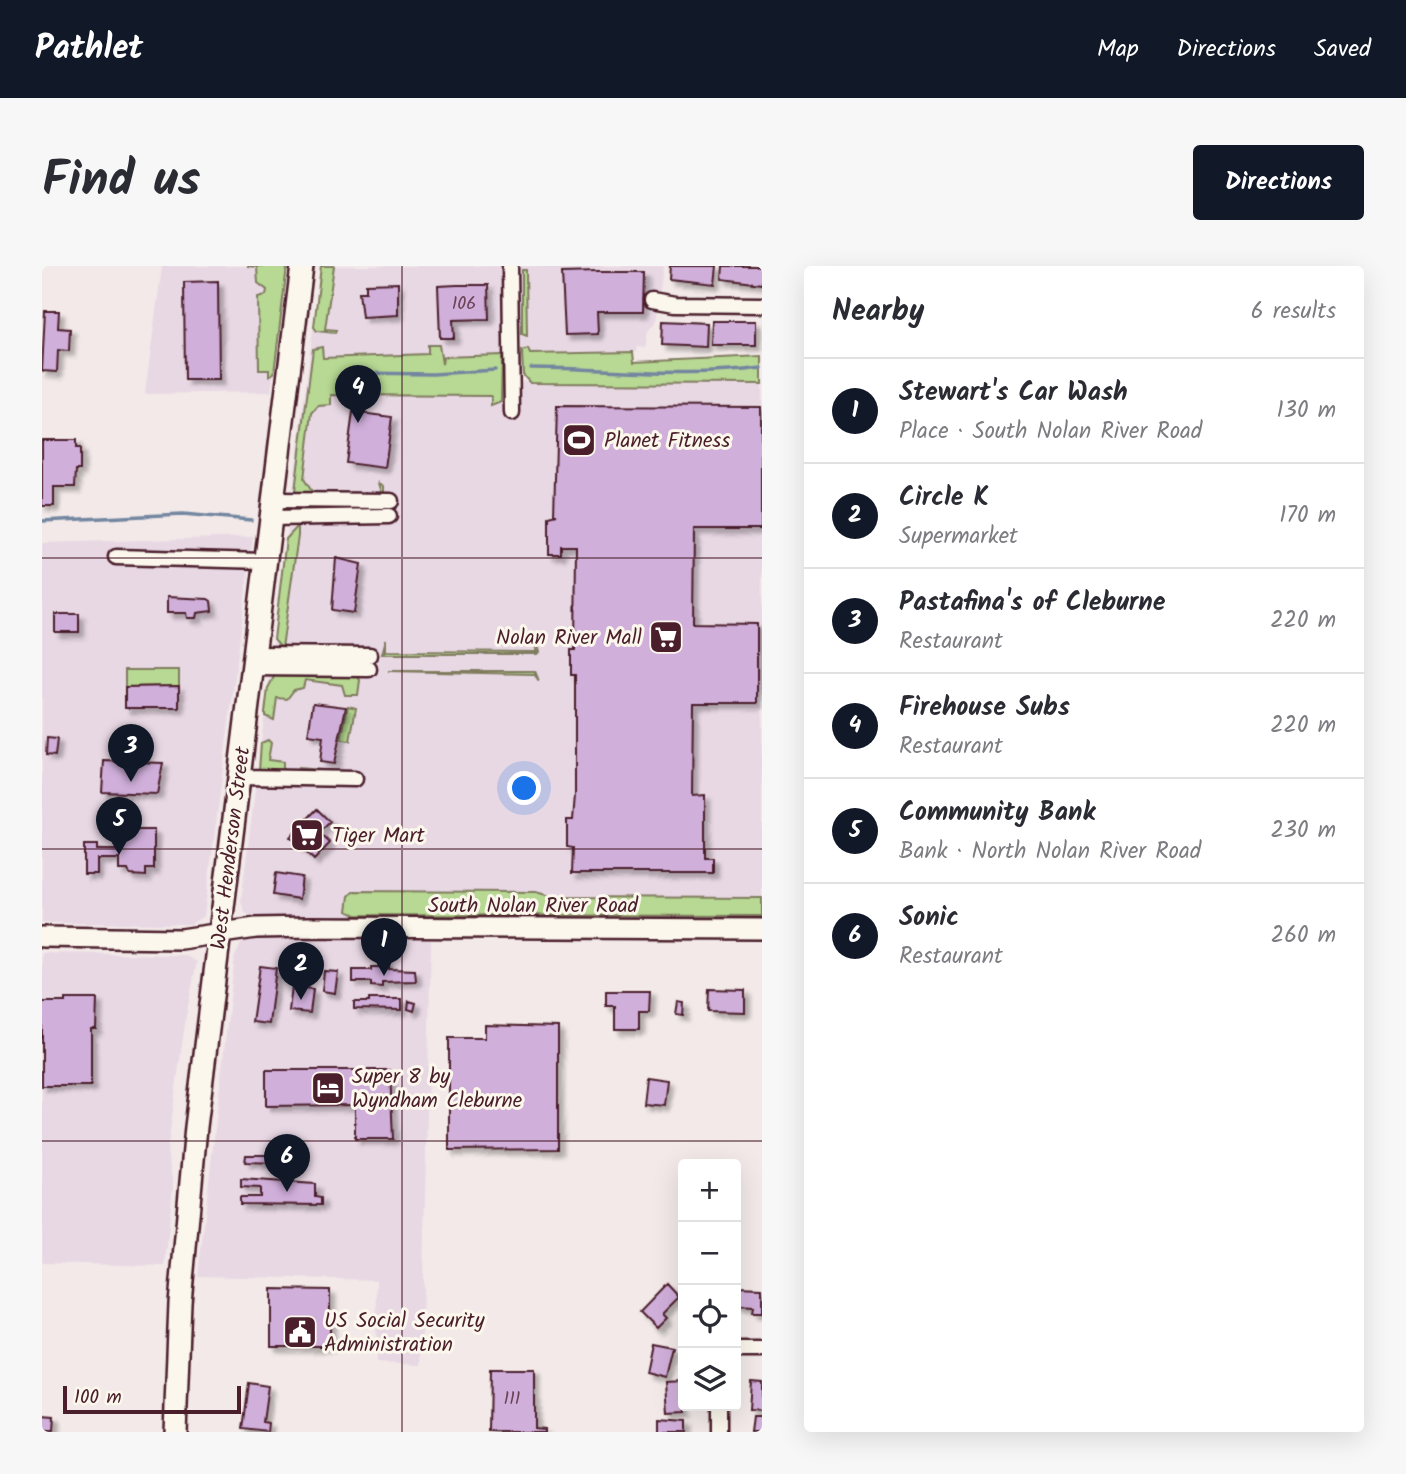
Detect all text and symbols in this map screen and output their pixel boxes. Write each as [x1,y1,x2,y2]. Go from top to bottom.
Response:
text: Pathlet [35,23,143,76]
text: Map [1097,30,1139,69]
text: Directions [1177,30,1276,69]
text: Saved [1314,30,1371,69]
text: Find us [42,143,200,221]
button: Directions [1193,145,1364,220]
text: Nearby [832,288,924,336]
house number: 106 [452,290,476,319]
text: 6 results [1251,294,1336,330]
pin: 4 [335,365,381,423]
text: Stewart's Car Wash [899,372,1128,414]
text: 1 [852,393,858,429]
text: 130 m [1277,393,1336,429]
text: Place · South Nolan River Road [899,414,1202,450]
sports icon: Planet Fitness [560,421,598,459]
place label: Planet Fitness [604,425,730,458]
text: Circle K [899,477,989,519]
text: 2 [848,498,862,534]
text: 170 m [1279,498,1336,534]
text: Supermarket [899,519,1018,555]
text: Pastafina's of Cleburne [899,582,1165,624]
text: 3 [849,603,861,639]
text: 220 m [1270,603,1336,639]
supermarket icon: Nolan River Mall [647,618,685,656]
place label: Nolan River Mall [496,622,642,655]
text: Restaurant [899,624,1003,660]
text: Firehouse Subs [899,687,1070,729]
text: 4 [849,708,861,744]
text: 220 m [1270,708,1336,744]
pin: 3 [108,724,154,782]
text: Restaurant [899,729,1003,765]
street label: West Henderson Street [203,744,260,952]
your location [507,771,541,805]
text: Community Bank [899,792,1095,834]
pin: 5 [96,797,142,855]
text: 5 [849,813,861,849]
text: 230 m [1270,813,1336,849]
supermarket icon: Tiger Mart [288,816,326,854]
place label: Tiger Mart [332,820,425,853]
text: Bank · North Nolan River Road [899,834,1201,870]
street label: South Nolan River Road [428,890,638,923]
text: Sonic [899,897,959,939]
pin: 1 [361,918,407,976]
text: 6 [849,918,861,954]
text: 260 m [1271,918,1336,954]
text: Restaurant [899,939,1003,975]
pin: 2 [278,942,324,1000]
place label: Super 8 by Wyndham Cleburne [352,1061,523,1118]
hotel icon: Super 8 by Wyndham Cleburne [309,1069,347,1107]
pin: 6 [264,1134,310,1192]
map controls [678,1159,741,1411]
button: + [678,1159,741,1222]
button: − [678,1222,741,1285]
button: locate [678,1285,741,1348]
place label: US Social Security Administration [324,1305,485,1362]
public building icon: US Social Security Administration [281,1313,319,1351]
button: layers [678,1348,741,1411]
scale bar [63,1383,242,1415]
text: 100 m [74,1383,122,1413]
house number: 111 [504,1385,520,1414]

